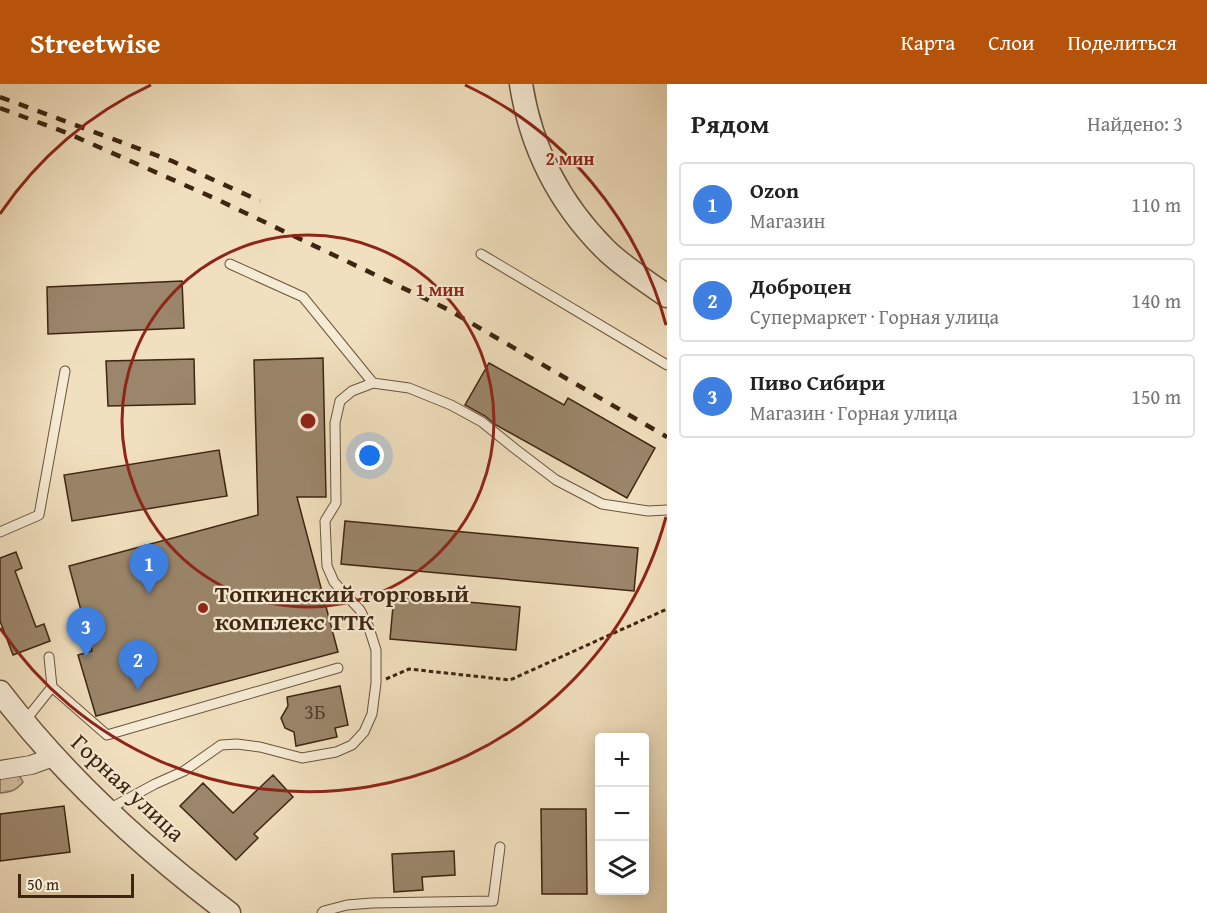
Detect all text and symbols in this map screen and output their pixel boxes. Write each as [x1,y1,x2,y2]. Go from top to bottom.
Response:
text: Streetwise [30,22,160,63]
text: Карта [901,27,955,58]
text: Слои [988,27,1034,58]
text: Поделиться [1067,27,1177,58]
text: Рядом [691,104,769,143]
text: Найдено: 3 [1087,109,1183,138]
text: 2 мин [545,145,595,172]
text: Ozon [750,174,799,206]
text: 1 [707,190,718,219]
text: 110 m [1131,190,1181,219]
text: Магазин [750,206,825,235]
text: Доброцен [750,270,852,302]
text: 1 мин [415,276,465,303]
text: 2 [707,286,718,315]
text: 140 m [1131,286,1181,315]
text: Супермаркет · Горная улица [750,302,999,331]
text: Пиво Сибири [750,366,885,398]
text: 3 [707,382,718,411]
text: 150 m [1131,382,1181,411]
text: Магазин · Горная улица [750,398,958,427]
centre of rings [298,411,318,431]
your location [355,441,384,470]
pin: 1 [130,544,168,594]
place label: Топкинский торговый комплекс ТТК [215,576,469,639]
marker: Топкинский торговый комплекс ТТК [196,601,210,615]
pin: 3 [66,608,106,657]
pin: 2 [118,640,158,690]
house number: 3Б [304,696,326,727]
street label: Горная улица [64,726,193,850]
map controls [595,733,649,895]
button: + [595,733,649,787]
button: − [595,787,649,841]
button: layers [595,841,649,895]
scale bar [18,871,134,898]
text: 50 m [27,872,59,896]

